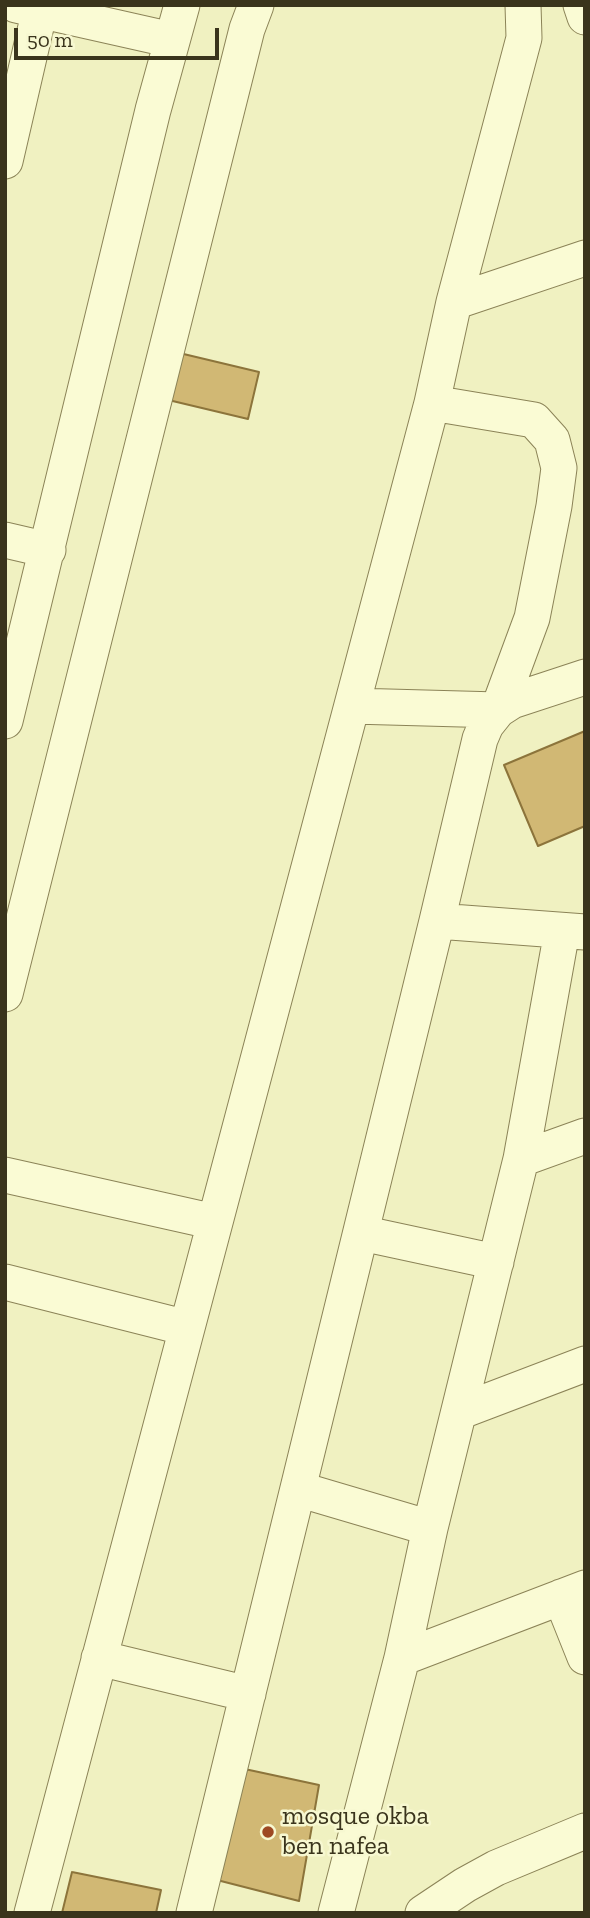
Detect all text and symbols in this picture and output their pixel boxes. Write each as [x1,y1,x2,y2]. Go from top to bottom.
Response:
scale bar [18,14,222,58]
text: 50 m [27,27,73,52]
place label: mosque okba ben nafea [282,1801,429,1862]
marker: mosque okba ben nafea [260,1824,276,1840]

